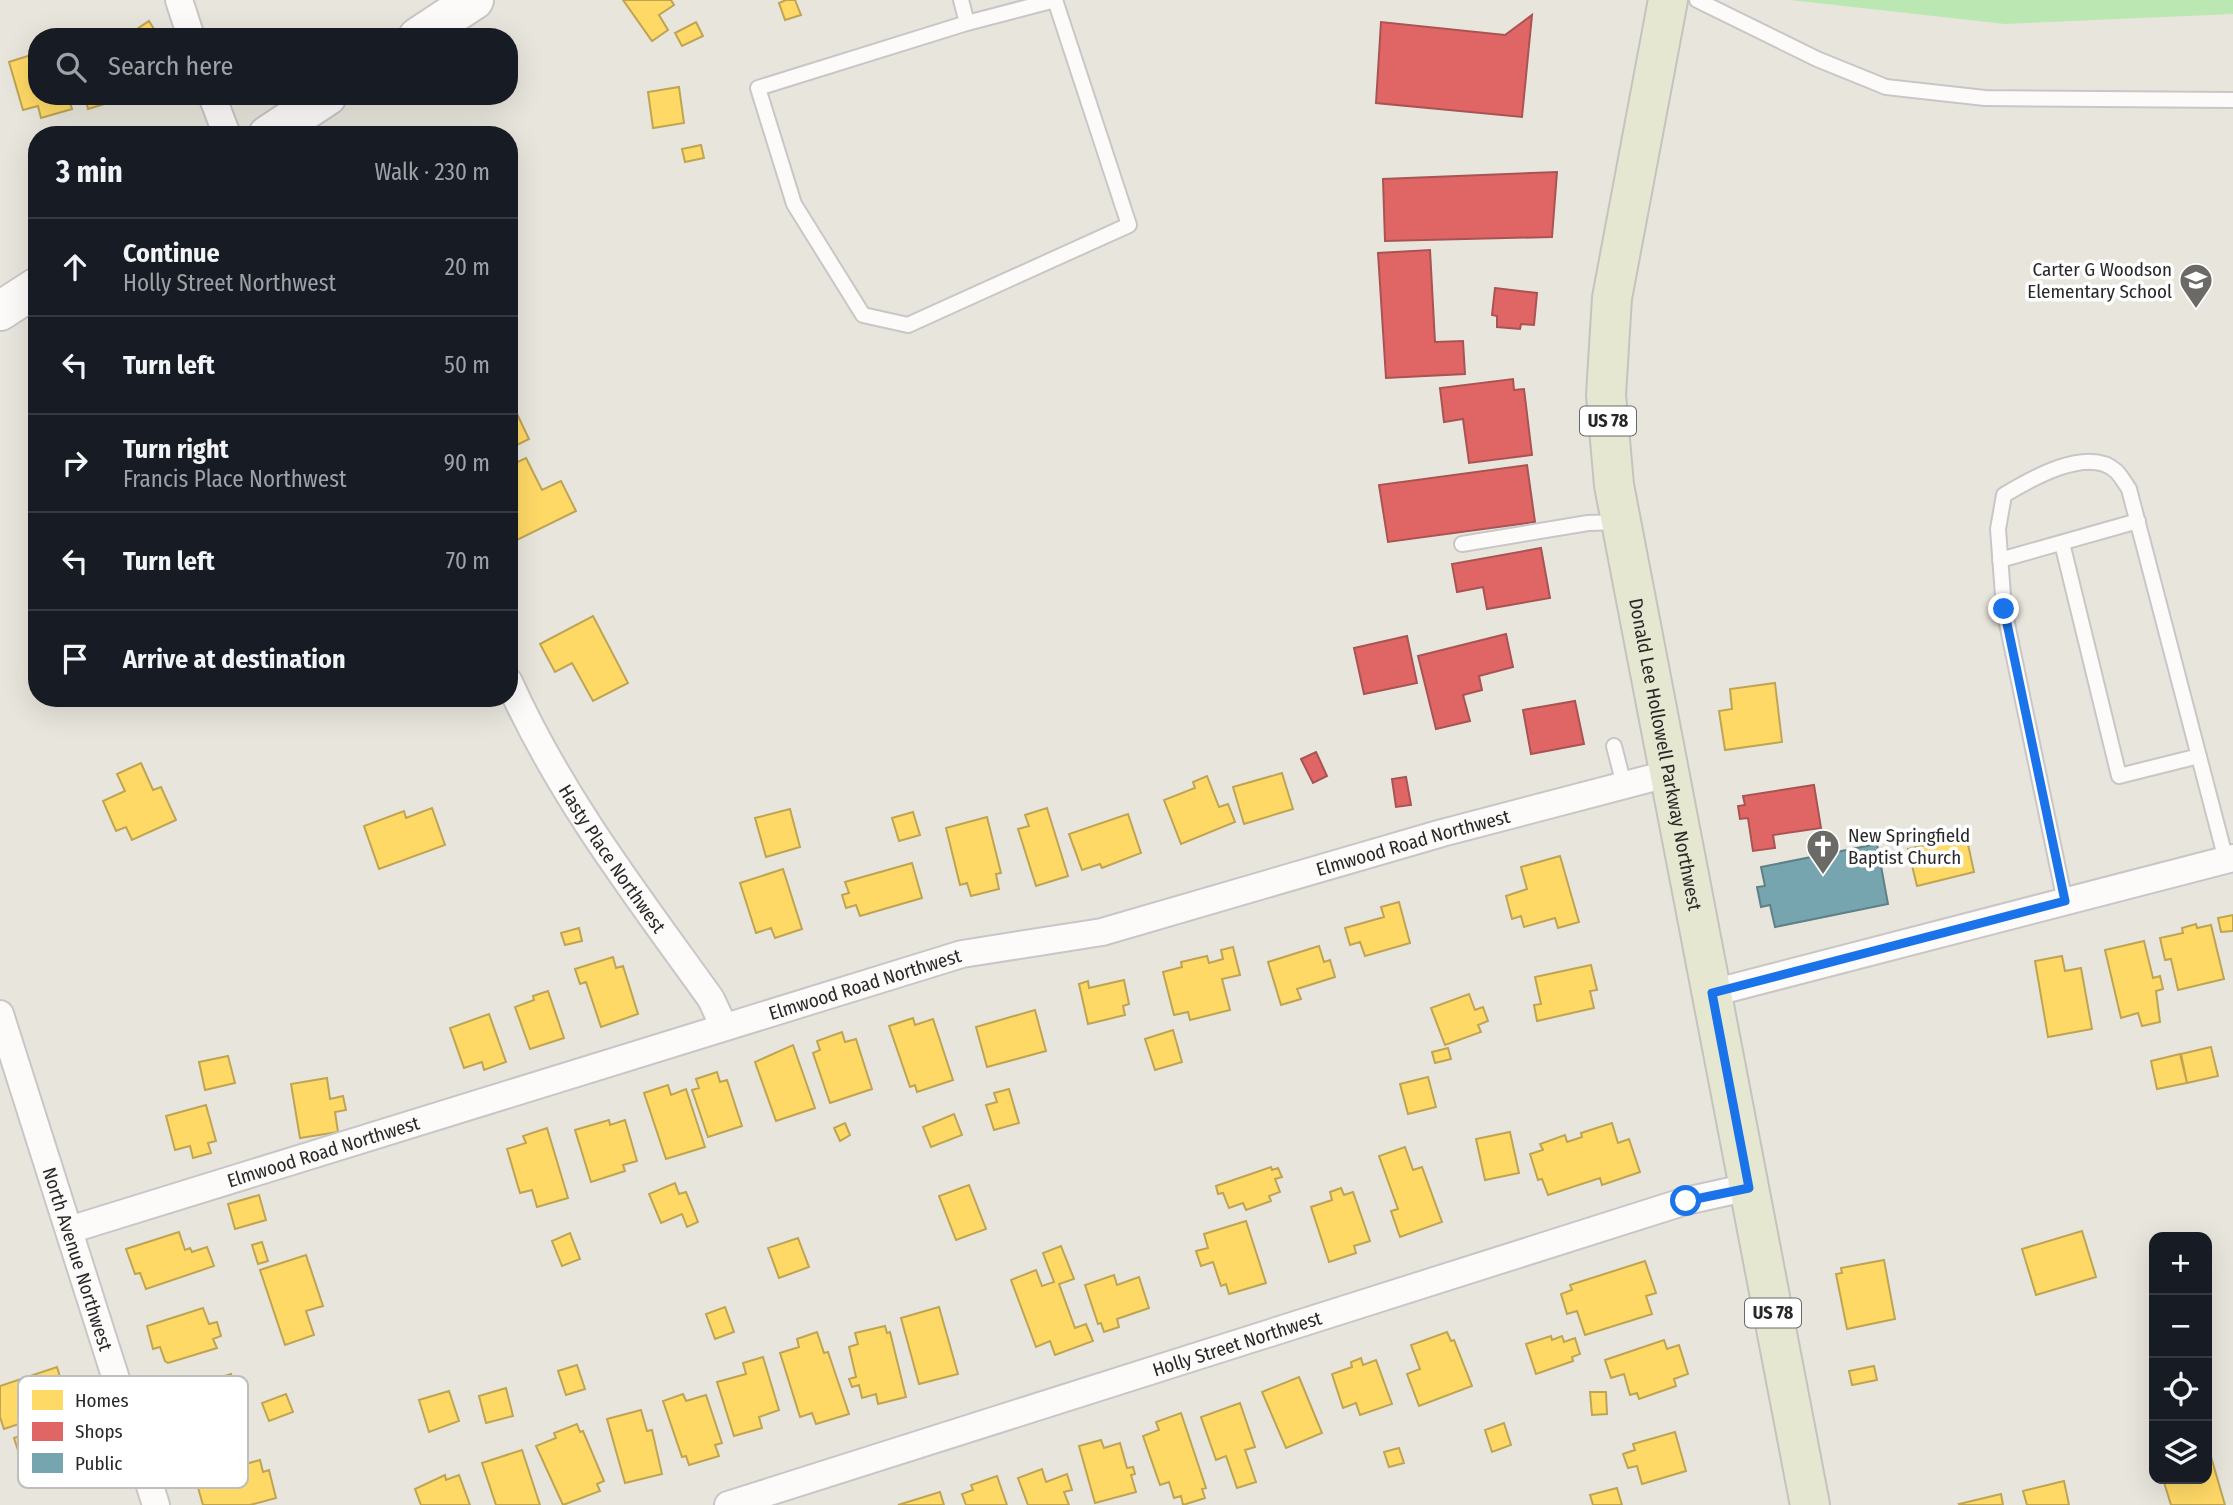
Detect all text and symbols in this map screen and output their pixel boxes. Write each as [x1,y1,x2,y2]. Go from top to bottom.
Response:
search box [28,28,518,105]
icon: search [52,48,90,86]
text: Search here [108,51,233,82]
text: 3 min [56,154,123,190]
text: Walk · 230 m [374,158,490,186]
text: Continue [123,238,220,269]
icon: ahead [56,248,94,286]
text: 20 m [445,253,490,281]
place label: Carter G Woodson Elementary School [2027,258,2172,303]
school or university icon: Carter G Woodson Elementary School [2177,261,2215,310]
text: Holly Street Northwest [123,269,336,297]
icon: left [56,346,94,384]
text: Turn left [123,350,215,381]
text: 50 m [444,351,490,379]
road number: US 78 [1580,407,1636,436]
text: Turn right [123,434,229,465]
icon: right [56,444,94,482]
text: 90 m [444,449,490,477]
text: Francis Place Northwest [123,465,347,493]
icon: left [56,542,94,580]
text: Turn left [123,546,215,577]
text: 70 m [446,547,490,575]
route end [1988,593,2019,624]
street label: Donald Lee Hollowell Parkway Northwest [1624,596,1707,913]
icon: arrive [56,640,94,678]
text: Arrive at destination [123,644,346,675]
street label: Hasty Place Northwest [554,780,671,938]
street label: Elmwood Road Northwest [1314,805,1513,881]
place label: New Springfield Baptist Church [1848,824,1970,869]
church icon: New Springfield Baptist Church [1804,827,1842,876]
street label: Elmwood Road Northwest [766,944,965,1025]
street label: Elmwood Road Northwest [224,1111,423,1192]
street label: North Avenue Northwest [37,1165,117,1354]
route start [1670,1185,1701,1216]
map controls [2149,1232,2212,1484]
button: + [2149,1232,2212,1295]
button: − [2149,1295,2212,1358]
road number: US 78 [1745,1298,1801,1328]
street label: Holly Street Northwest [1150,1306,1325,1382]
button: locate [2149,1358,2212,1421]
legend [18,1376,248,1488]
text: Homes [75,1389,129,1412]
text: Shops [75,1420,123,1443]
button: layers [2149,1421,2212,1484]
text: Public [75,1452,122,1475]

